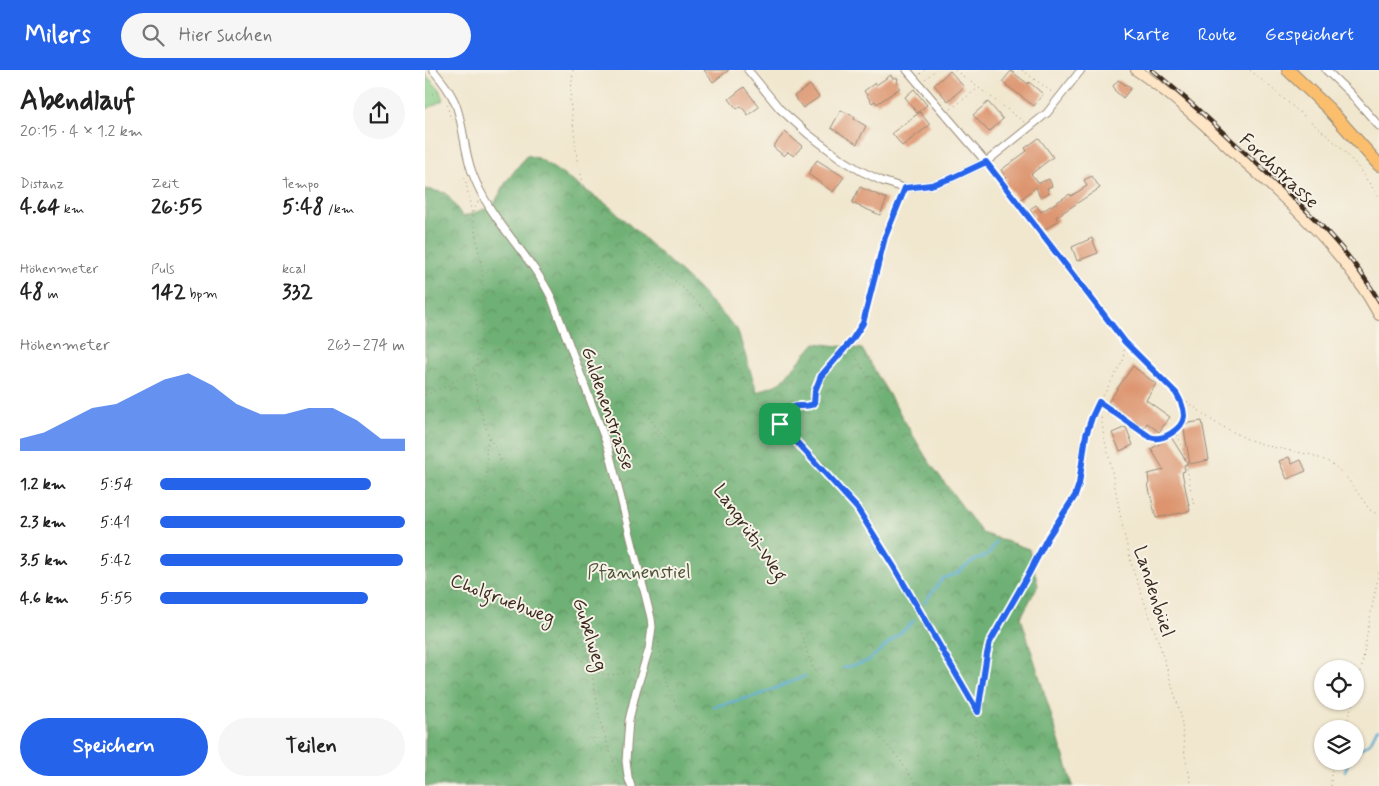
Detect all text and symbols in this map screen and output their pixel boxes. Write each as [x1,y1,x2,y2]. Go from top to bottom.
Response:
search box [121,13,471,58]
text: Milers [25,20,91,51]
icon: search [139,21,167,49]
text: Hier suchen [179,23,272,48]
text: Karte [1124,23,1170,47]
text: Route [1198,23,1237,47]
text: Gespeichert [1265,23,1354,47]
text: Abendlauf [20,83,135,120]
button: share [353,87,405,139]
text: 20:15 · 4 × 1.2 km [20,121,143,142]
street label: Forchstrasse [1234,128,1324,214]
text: Distanz [20,175,64,193]
text: Zeit [151,175,179,193]
text: Tempo [282,175,319,193]
text: 4.64 [20,193,60,221]
text: 26:55 [151,193,202,221]
text: 5:48 [282,193,324,221]
text: km [60,200,84,218]
text: /km [324,200,354,218]
text: Höhenmeter [20,260,98,278]
text: Puls [151,260,175,278]
text: kcal [282,260,306,278]
text: 48 [20,278,44,306]
text: 142 [151,278,186,306]
text: 332 [282,278,313,306]
text: m [44,285,59,303]
text: bpm [186,285,218,303]
text: Höhenmeter [20,335,110,356]
text: 263–274 m [327,335,405,356]
street label: Guldenenstrasse [575,343,640,473]
pin [759,403,801,445]
icon: arrive [766,410,794,438]
text: 1.2 km [20,474,66,495]
text: 5:54 [100,474,133,495]
street label: Langrüti-Weg [705,479,793,588]
text: 2.3 km [20,512,66,533]
text: 5:41 [100,512,130,533]
street label: Landenbüel [1127,543,1180,640]
text: 3.5 km [20,550,68,571]
text: 5:42 [100,550,132,571]
park label: Pfannenstiel [587,560,691,585]
street label: Cholgruebweg [445,568,558,634]
text: 4.6 km [20,588,69,609]
text: 5:55 [100,588,132,609]
street label: Gubelweg [564,595,613,675]
map controls [1314,660,1364,770]
button: locate [1314,660,1364,710]
button: Speichern [20,718,208,776]
button: Teilen [218,718,405,776]
button: layers [1314,720,1364,770]

